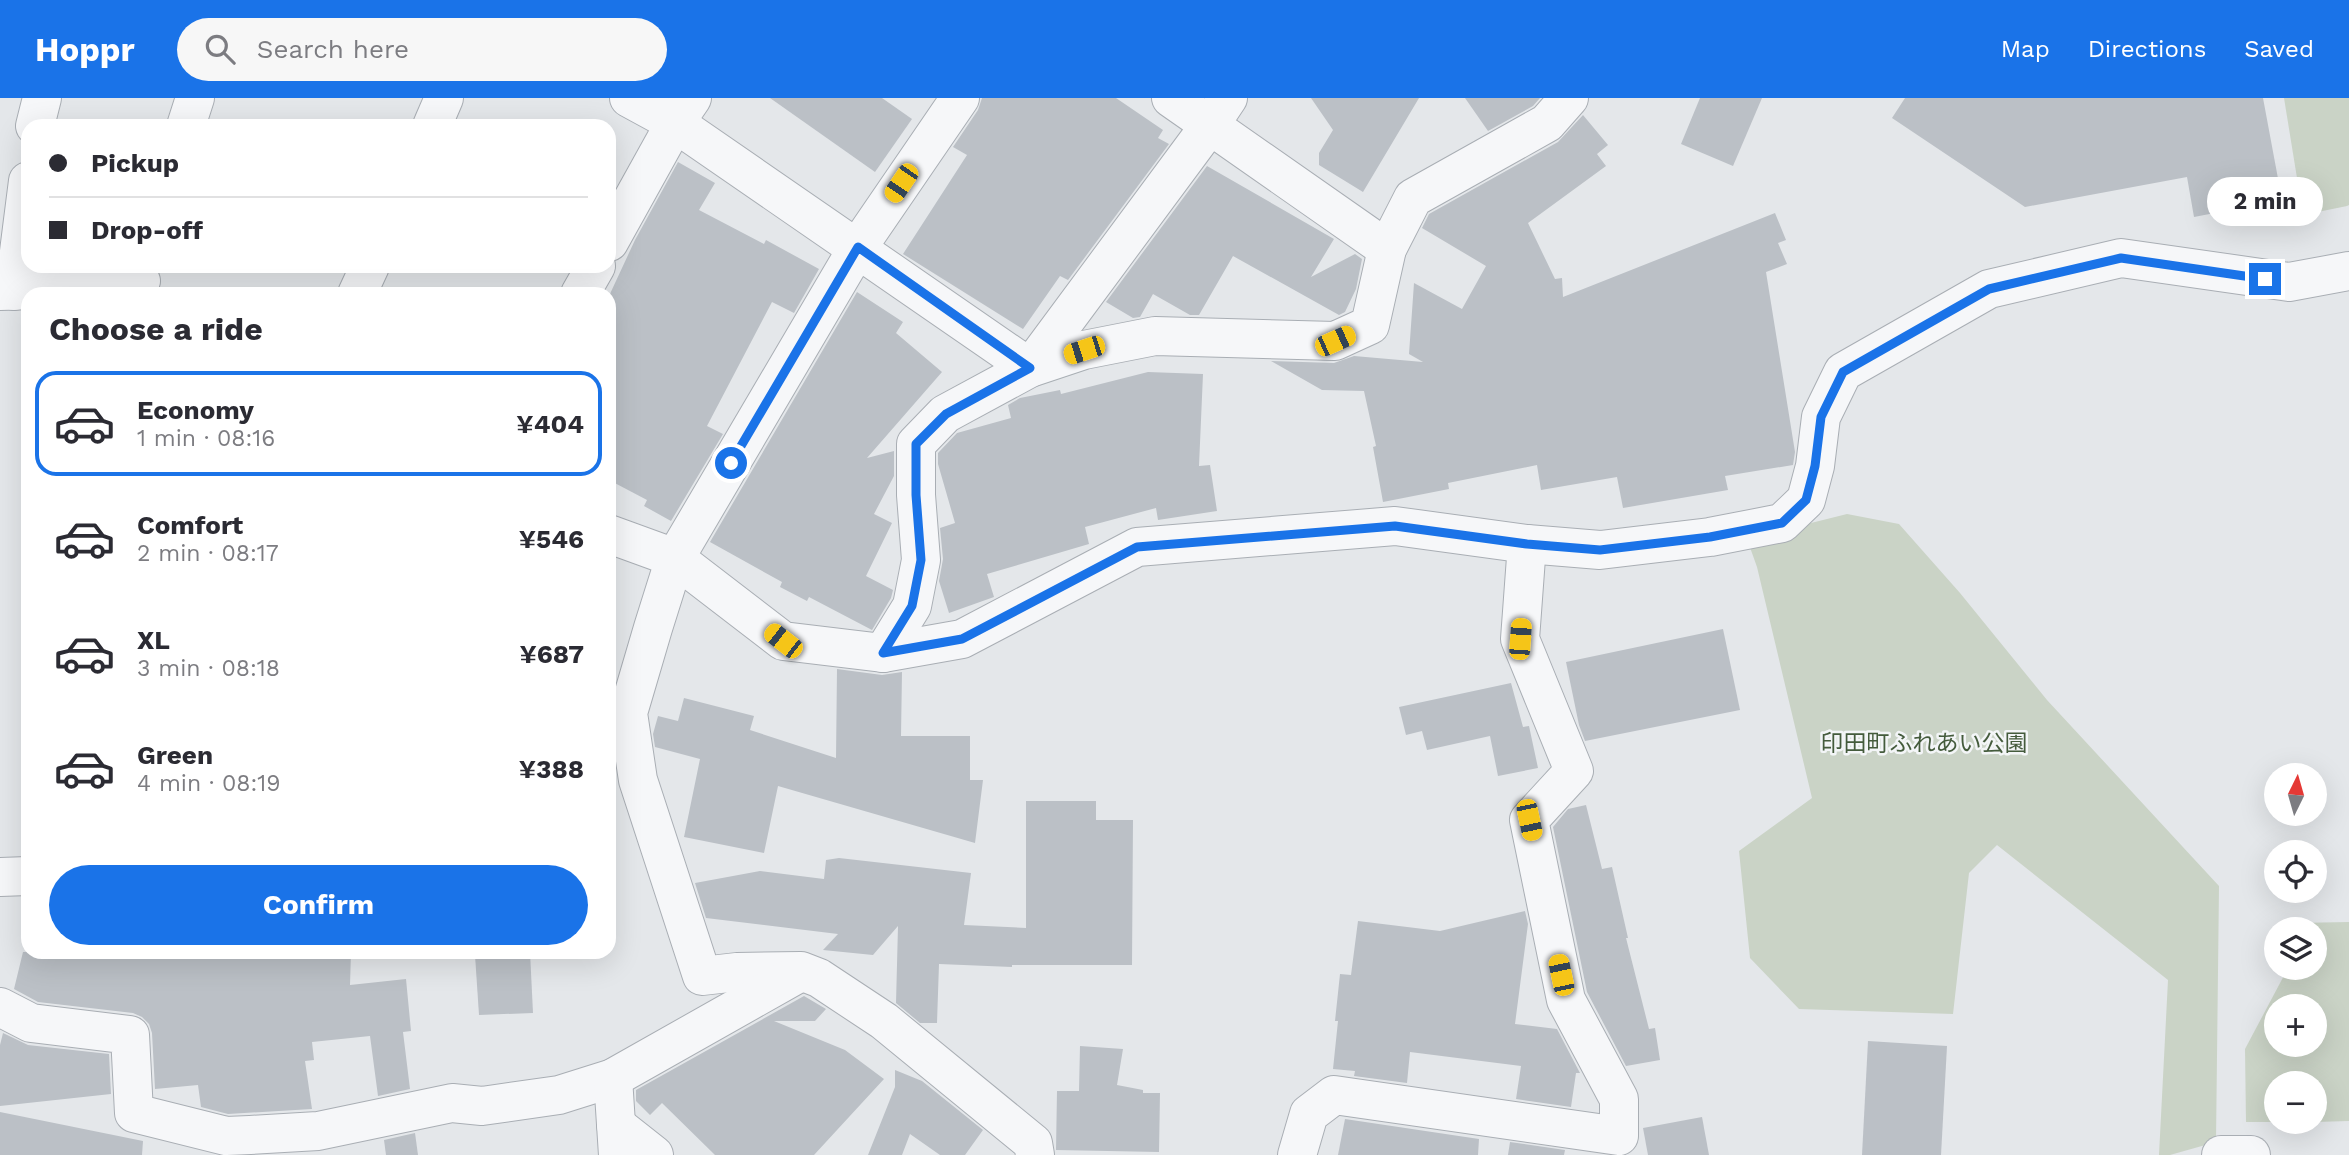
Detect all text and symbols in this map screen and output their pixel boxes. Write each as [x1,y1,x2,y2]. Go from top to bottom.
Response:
search box [177,18,667,81]
text: Hoppr [35,30,135,69]
icon: search [201,30,239,68]
text: Search here [257,34,409,64]
text: Map [2001,35,2050,63]
text: Directions [2088,35,2206,63]
text: Saved [2244,35,2314,63]
text: Pickup [91,148,179,178]
car [881,160,922,206]
callout: 2 min [2207,178,2323,226]
text: 2 min [2234,188,2296,215]
text: Drop-off [91,215,203,245]
route end [2249,263,2281,295]
text: Choose a ride [49,310,263,348]
car [1312,323,1359,359]
car [1061,334,1108,366]
icon: car [53,392,116,455]
text: Economy [137,395,254,425]
text: ¥404 [516,409,584,439]
text: 1 min · 08:16 [137,425,275,452]
route start [715,447,747,479]
icon: car [53,507,116,570]
text: Comfort [137,510,243,540]
text: ¥546 [519,524,584,554]
text: 2 min · 08:17 [137,540,279,567]
car [1509,617,1532,661]
car [760,620,807,662]
icon: car [53,622,116,685]
text: XL [137,625,170,655]
text: ¥687 [519,639,584,669]
text: 3 min · 08:18 [137,655,280,682]
park label: 印田町ふれあい公園 [1821,730,2028,757]
icon: car [53,737,116,800]
text: Green [137,740,213,770]
text: ¥388 [519,754,584,784]
north arrow [2264,763,2328,826]
map controls [2264,763,2327,1134]
text: 4 min · 08:19 [137,770,281,797]
car [1515,797,1544,843]
button: locate [2264,840,2327,903]
button: Confirm [49,865,588,945]
button: layers [2264,917,2327,980]
car [1547,952,1576,998]
button: + [2264,994,2327,1057]
button: − [2264,1071,2327,1134]

